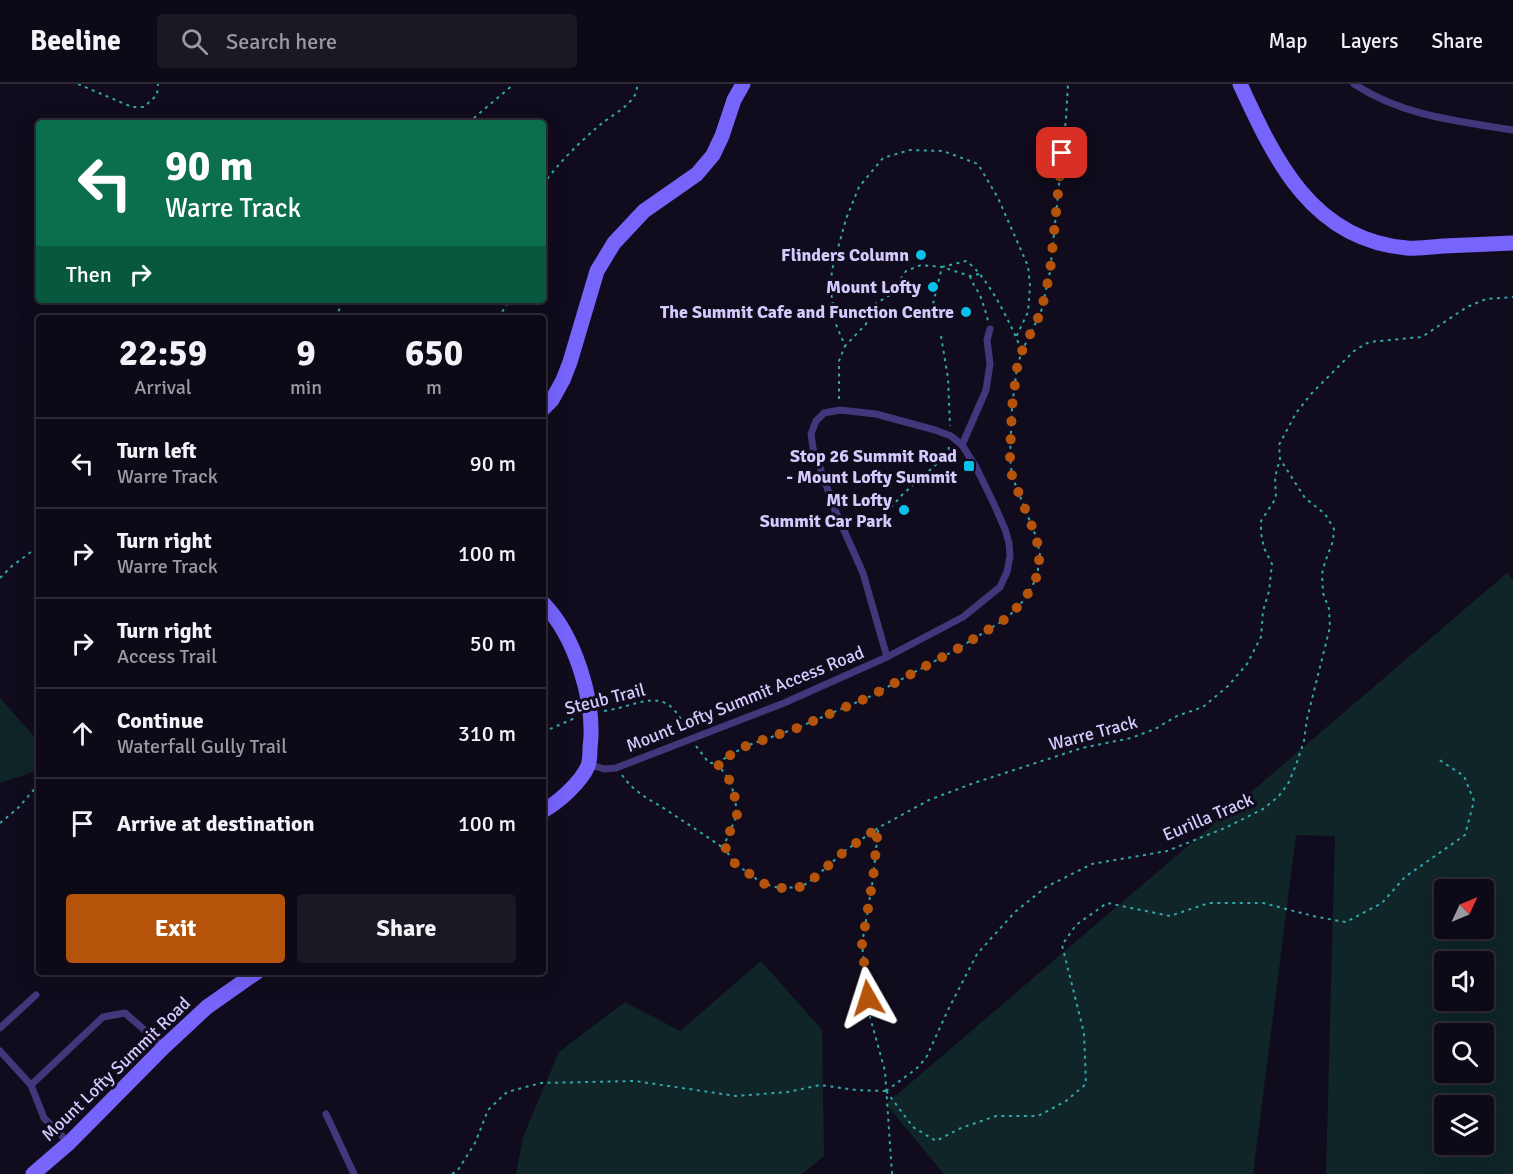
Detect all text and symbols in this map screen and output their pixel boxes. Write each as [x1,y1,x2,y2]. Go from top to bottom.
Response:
search box [157,14,577,68]
text: Beeline [30,24,121,58]
icon: search [178,25,211,58]
text: Search here [226,28,337,55]
text: Map [1269,28,1307,54]
text: Layers [1340,28,1398,54]
text: Share [1431,28,1483,54]
pin [1036,127,1087,178]
icon: arrive [1045,136,1078,169]
text: 90 m [165,141,254,192]
icon: left [66,144,144,222]
text: Warre Track [165,192,301,225]
place label: Flinders Column [781,244,909,266]
marker: Flinders Column [914,248,928,262]
icon: right [124,258,157,291]
text: Then [66,261,112,288]
place label: Mount Lofty [826,276,921,298]
marker: Mount Lofty [926,280,940,294]
place label: The Summit Cafe and Function Centre [660,301,954,323]
marker: The Summit Cafe and Function Centre [959,305,973,319]
text: 22:59 [119,331,207,376]
text: 9 [296,331,316,376]
text: 650 [405,331,463,376]
text: Arrival [134,375,192,400]
text: min [290,375,322,400]
text: m [426,375,442,400]
text: Turn left [117,437,197,464]
place label: Stop 26 Summit Road - Mount Lofty Summit [786,445,957,488]
icon: left [66,447,99,480]
text: 90 m [470,450,516,477]
marker: Stop 26 Summit Road - Mount Lofty Summit [962,459,976,473]
text: Warre Track [117,464,218,489]
place label: Mt Lofty Summit Car Park [760,489,893,532]
marker: Mt Lofty Summit Car Park [897,503,911,517]
text: Turn right [117,527,212,554]
icon: right [66,537,99,570]
text: 100 m [458,540,516,567]
text: Warre Track [117,554,218,579]
text: Turn right [117,617,212,644]
icon: right [66,627,99,660]
text: 50 m [470,630,516,657]
street label: Mount Lofty Summit Access Road [623,641,867,757]
text: Access Trail [117,644,217,669]
street label: Steub Trail [562,678,648,720]
text: Continue [117,707,204,734]
street label: Warre Track [1046,711,1140,755]
icon: ahead [66,717,99,750]
text: 310 m [458,720,516,747]
text: Waterfall Gully Trail [117,734,287,759]
street label: Eurilla Track [1159,788,1257,846]
icon: arrive [66,807,99,840]
text: Arrive at destination [117,810,314,837]
text: 100 m [458,810,516,837]
north arrow [1434,879,1494,939]
map controls [1434,879,1494,1155]
button: Exit [66,894,285,963]
button: Share [297,894,516,963]
button: sound [1434,951,1494,1011]
position arrow [836,966,900,1030]
street label: Mount Lofty Summit Road [37,992,195,1146]
button: search [1434,1023,1494,1083]
button: layers [1434,1095,1494,1155]

